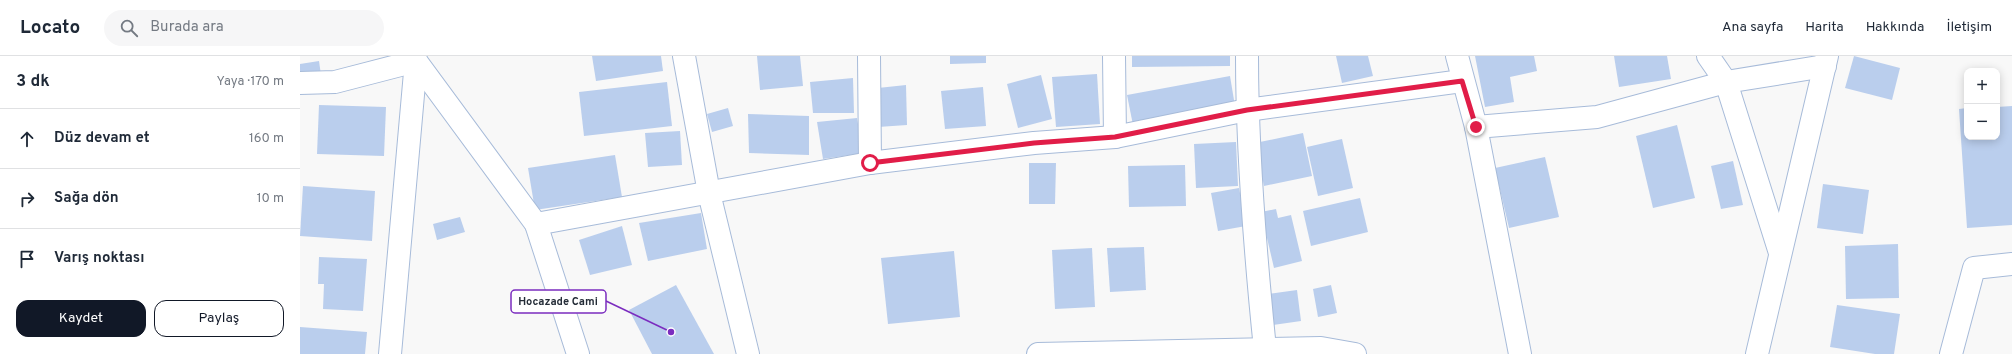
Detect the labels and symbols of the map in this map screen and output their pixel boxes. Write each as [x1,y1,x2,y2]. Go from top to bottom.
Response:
route end [1467,118,1485,136]
route start [861,154,879,172]
callout: Hocazade Cami [511,290,606,313]
text: Hocazade Cami [518,295,598,309]

